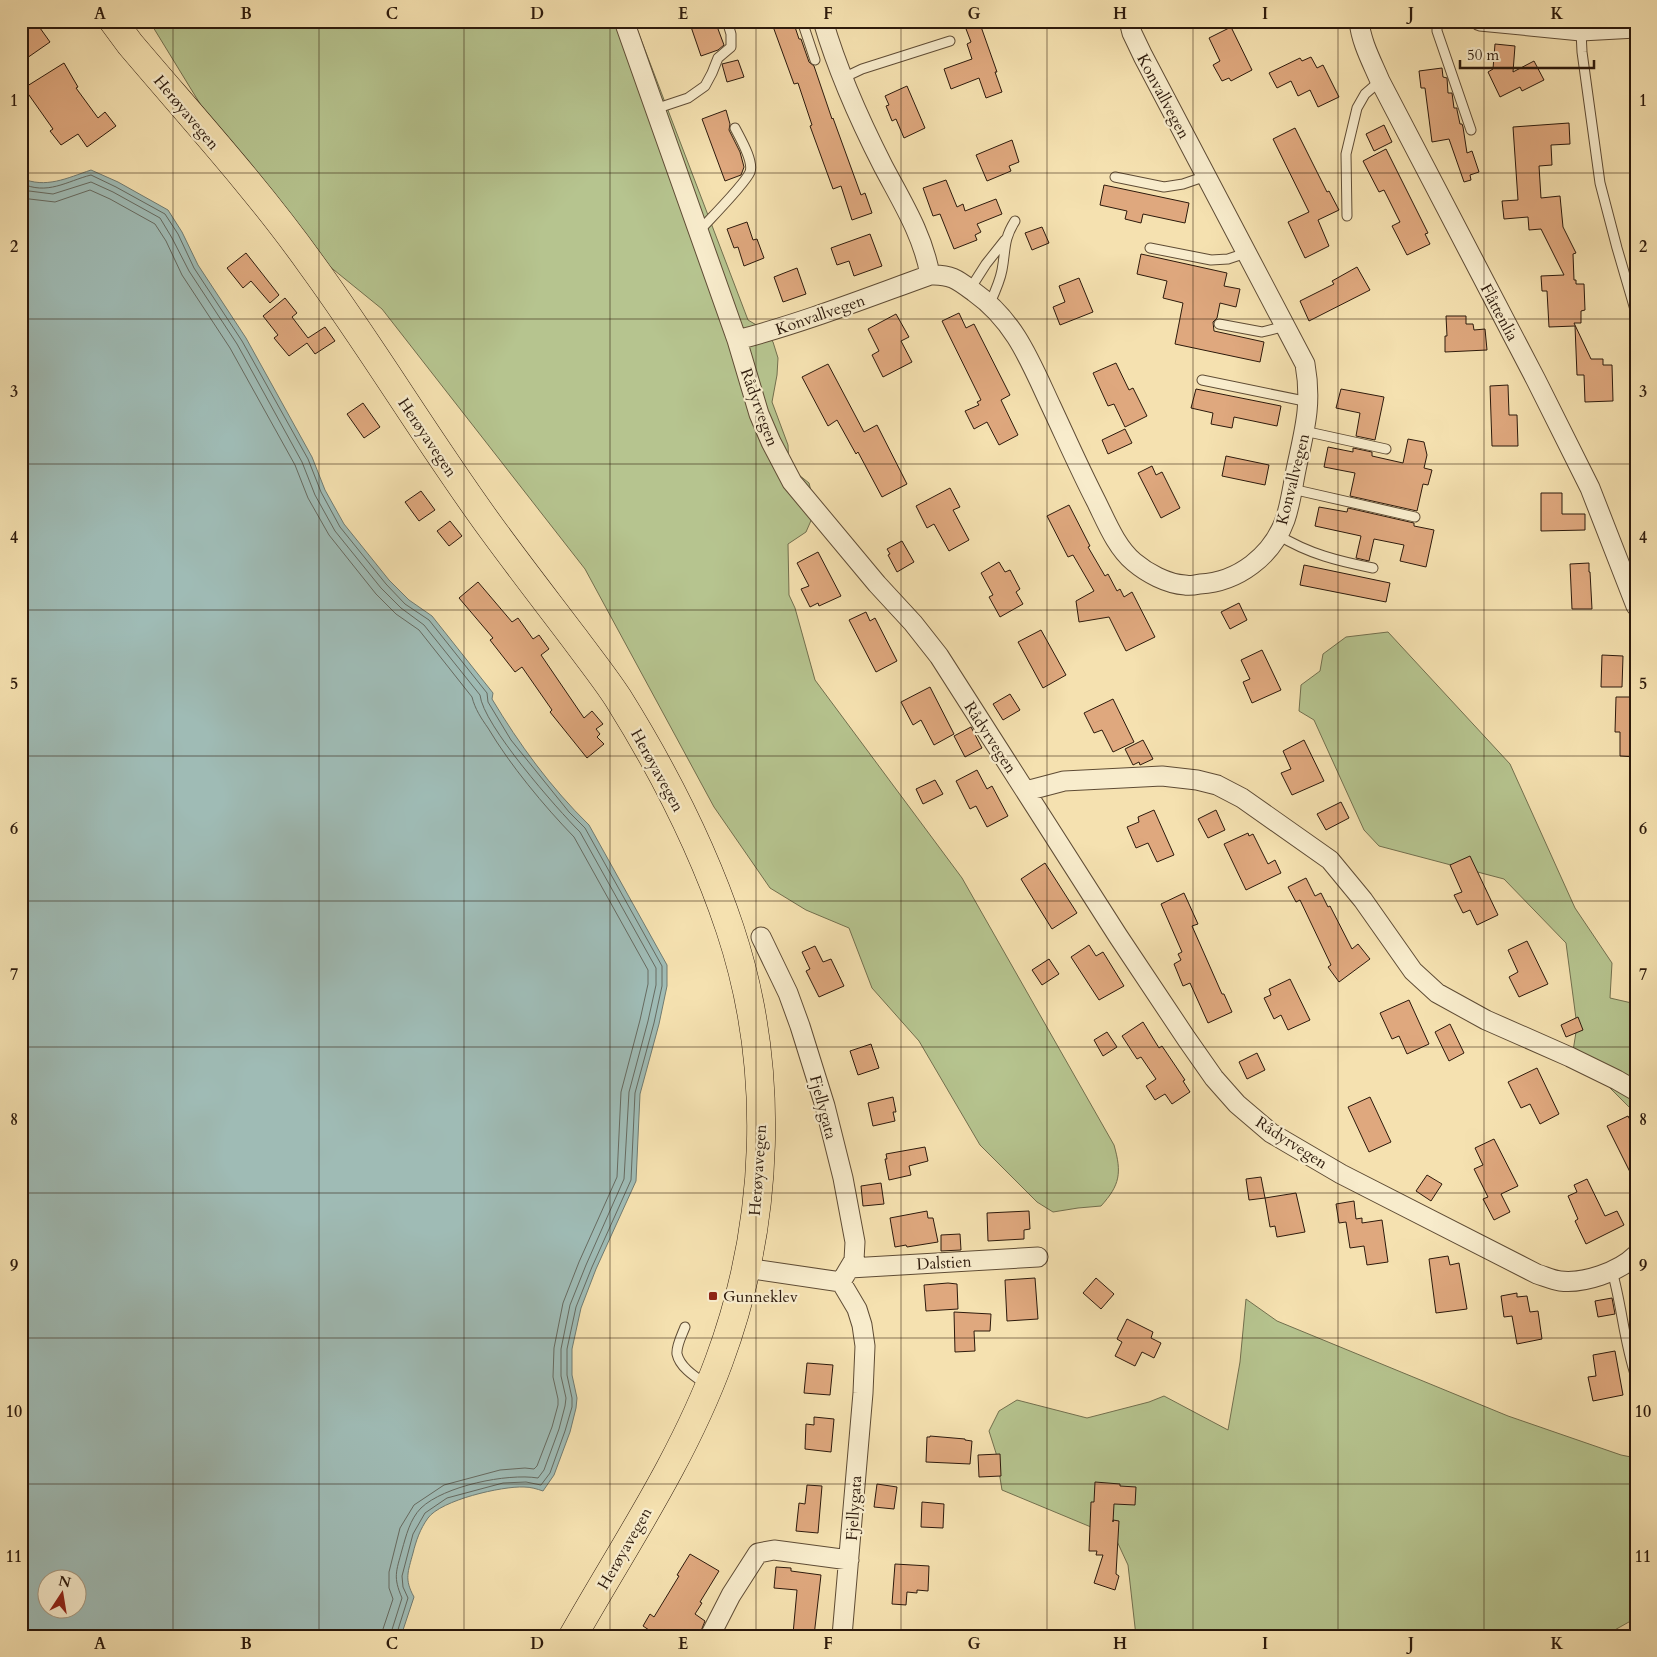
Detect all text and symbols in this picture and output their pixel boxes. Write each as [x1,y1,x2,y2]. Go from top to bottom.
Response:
text: A [94,3,106,25]
text: B [240,3,252,25]
text: C [386,3,398,25]
text: D [530,3,544,25]
text: E [678,3,688,25]
text: F [823,3,833,25]
text: G [967,3,981,25]
text: H [1113,3,1127,25]
text: I [1262,3,1268,25]
text: J [1406,3,1414,25]
text: K [1551,3,1564,25]
scale bar [1460,38,1593,70]
text: 50 m [1467,45,1499,65]
street label: Konvallvegen [1131,50,1195,143]
street label: Herøyavegen [148,71,224,155]
text: 1 [10,90,18,112]
text: 1 [1639,90,1647,112]
text: 2 [10,236,18,258]
text: 2 [1639,236,1647,258]
street label: Flåttenlia [1475,280,1523,345]
street label: Konvallvegen [773,289,868,341]
street label: Rådyrvegen [735,365,783,449]
text: 3 [10,381,18,403]
text: 3 [1639,381,1647,403]
street label: Herøyavegen [392,393,462,482]
street label: Konvallvegen [1271,431,1315,527]
text: 4 [10,527,18,549]
text: 4 [1639,527,1647,549]
text: 5 [10,673,18,695]
text: 5 [1639,673,1647,695]
street label: Rådyrvegen [959,697,1022,778]
street label: Herøyavegen [625,725,689,816]
text: 6 [10,818,18,840]
text: 6 [1639,818,1647,840]
text: 7 [10,964,18,986]
text: 7 [1639,964,1647,986]
street label: Fjellygata [804,1073,842,1142]
text: 8 [10,1109,18,1131]
text: 8 [1639,1109,1647,1131]
street label: Rådyrvegen [1251,1111,1332,1174]
street label: Herøyavegen [744,1124,772,1217]
street label: Dalstien [916,1251,972,1275]
text: 9 [10,1255,18,1277]
text: 9 [1639,1255,1647,1277]
place label: Gunneklev [723,1286,799,1308]
marker: Gunneklev [707,1290,719,1302]
text: 10 [6,1401,22,1423]
text: 10 [1635,1401,1651,1423]
street label: Fjellygata [841,1475,867,1541]
street label: Herøyavegen [592,1503,657,1594]
text: 11 [6,1546,22,1568]
text: 11 [1635,1546,1651,1568]
north arrow [38,1570,88,1620]
text: N [57,1571,73,1592]
text: A [94,1633,106,1655]
text: B [240,1633,252,1655]
text: C [386,1633,398,1655]
text: D [530,1633,544,1655]
text: E [678,1633,688,1655]
text: F [823,1633,833,1655]
text: G [967,1633,981,1655]
text: H [1113,1633,1127,1655]
text: I [1262,1633,1268,1655]
text: J [1406,1633,1414,1655]
text: K [1551,1633,1564,1655]

